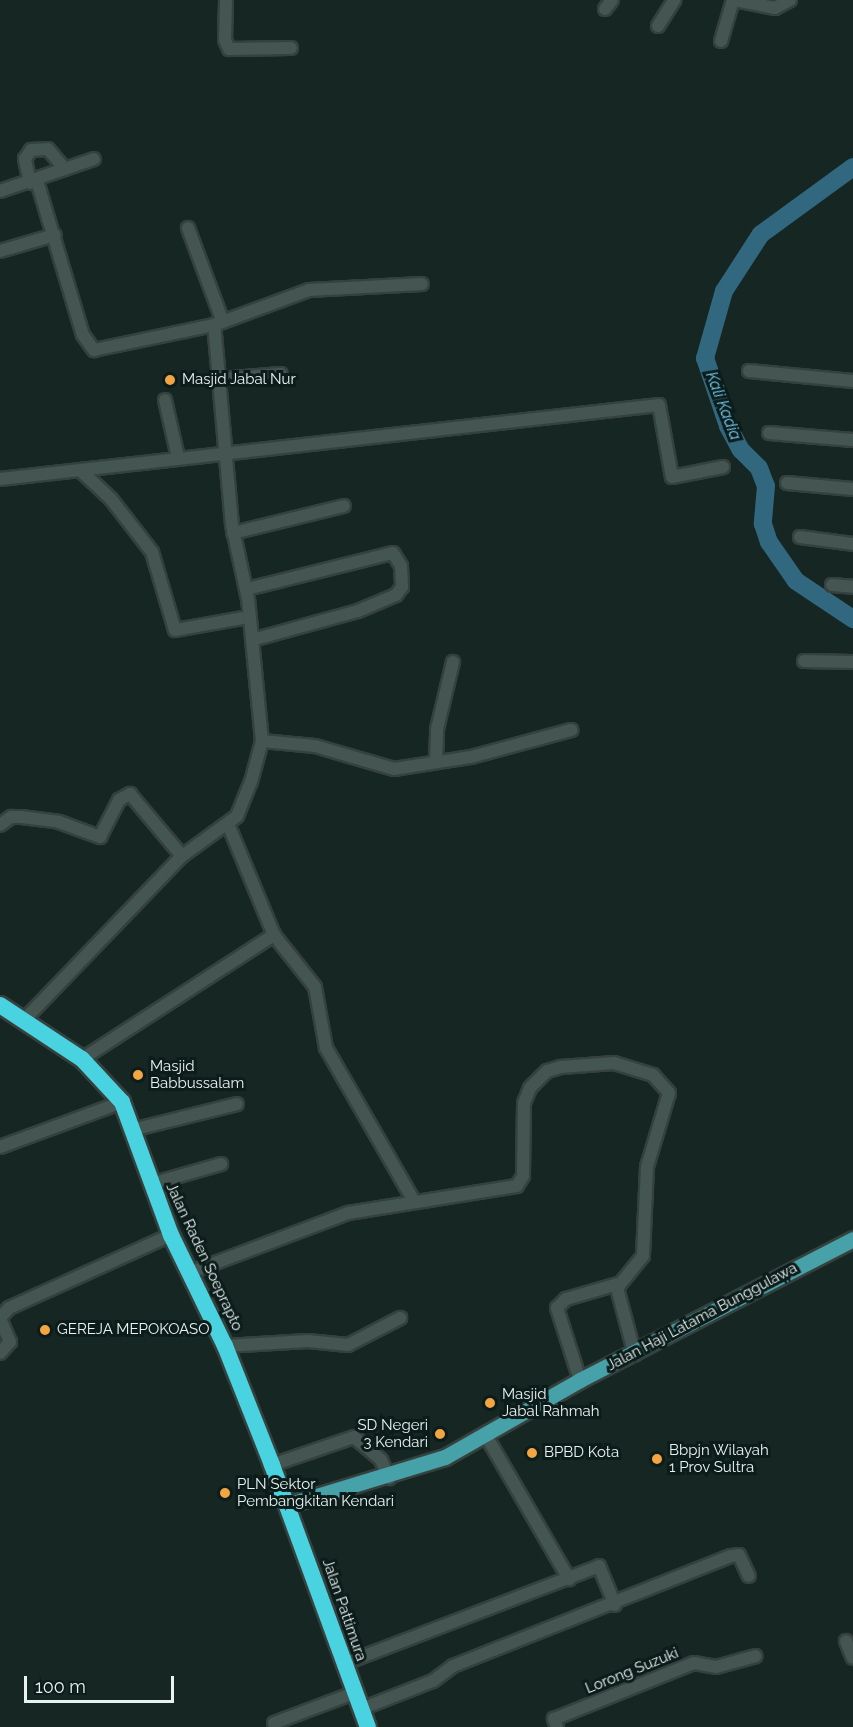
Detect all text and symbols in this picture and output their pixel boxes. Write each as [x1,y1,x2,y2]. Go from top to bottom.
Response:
water label: Kali Kadia [701,369,745,443]
place label: Masjid Jabal Nur [182,371,297,389]
marker: Masjid Jabal Nur [163,373,177,387]
place label: Masjid Babbussalam [150,1057,244,1092]
marker: Masjid Babbussalam [131,1068,145,1082]
street label: Jalan Raden Soeprapto [162,1180,246,1334]
street label: Jalan Haji Latama Bunggulawa [604,1259,800,1375]
place label: GEREJA MEPOKOASO [57,1321,210,1339]
marker: GEREJA MEPOKOASO [38,1323,52,1337]
place label: Masjid Jabal Rahmah [502,1385,600,1420]
marker: Masjid Jabal Rahmah [483,1396,497,1410]
place label: SD Negeri 3 Kendari [357,1416,428,1451]
marker: SD Negeri 3 Kendari [433,1427,447,1441]
place label: Bbpjn Wilayah 1 Prov Sultra [669,1441,769,1476]
place label: BPBD Kota [544,1444,619,1462]
marker: BPBD Kota [525,1446,539,1460]
marker: Bbpjn Wilayah 1 Prov Sultra [650,1452,664,1466]
place label: PLN Sektor Pembangkitan Kendari [237,1475,394,1510]
marker: PLN Sektor Pembangkitan Kendari [218,1486,232,1500]
street label: Jalan Pattimura [318,1557,370,1663]
street label: Lorong Suzuki [583,1644,681,1698]
scale bar [27,1664,177,1702]
text: 100 m [35,1676,86,1697]

